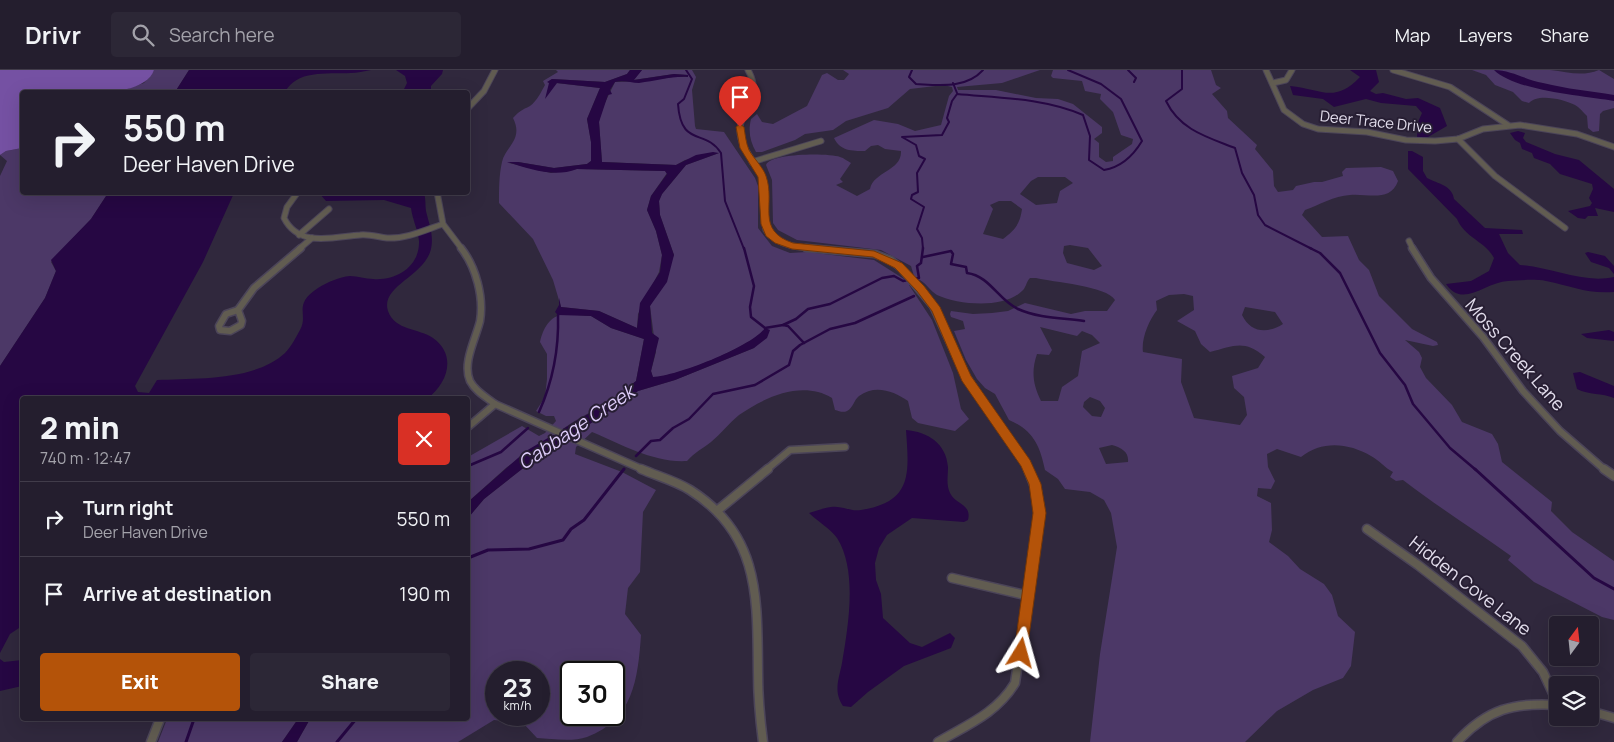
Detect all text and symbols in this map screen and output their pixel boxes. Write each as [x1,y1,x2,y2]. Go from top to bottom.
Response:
search box [111,12,461,57]
text: Drivr [25,18,81,51]
icon: search [129,21,157,49]
text: Search here [169,22,275,48]
text: Map [1395,23,1430,47]
text: Layers [1458,23,1512,47]
text: Share [1540,23,1589,47]
pin [719,76,761,127]
icon: arrive [726,83,754,111]
text: 550 m [123,104,226,152]
street label: Deer Trace Drive [1319,105,1433,138]
icon: right [40,110,105,175]
text: Deer Haven Drive [123,149,295,179]
street label: Moss Creek Lane [1460,293,1571,416]
water label: Cabbage Creek [513,377,641,476]
text: 2 min [40,407,120,448]
button: close [398,413,450,465]
text: 740 m · 12:47 [40,447,131,469]
text: Turn right [83,495,173,521]
icon: right [40,505,68,533]
text: 550 m [397,506,450,532]
text: Deer Haven Drive [83,521,208,543]
street label: Hidden Cove Lane [1405,530,1537,640]
icon: arrive [40,580,68,608]
text: Arrive at destination [83,581,272,607]
text: 190 m [399,581,450,607]
north arrow [1549,616,1599,666]
map controls [1549,616,1599,726]
position arrow [994,626,1046,678]
button: Exit [40,653,240,711]
button: Share [250,653,450,711]
speed limit sign: 30 [560,661,625,726]
text: 23 [503,670,532,705]
button: layers [1549,676,1599,726]
text: km/h [504,697,531,714]

